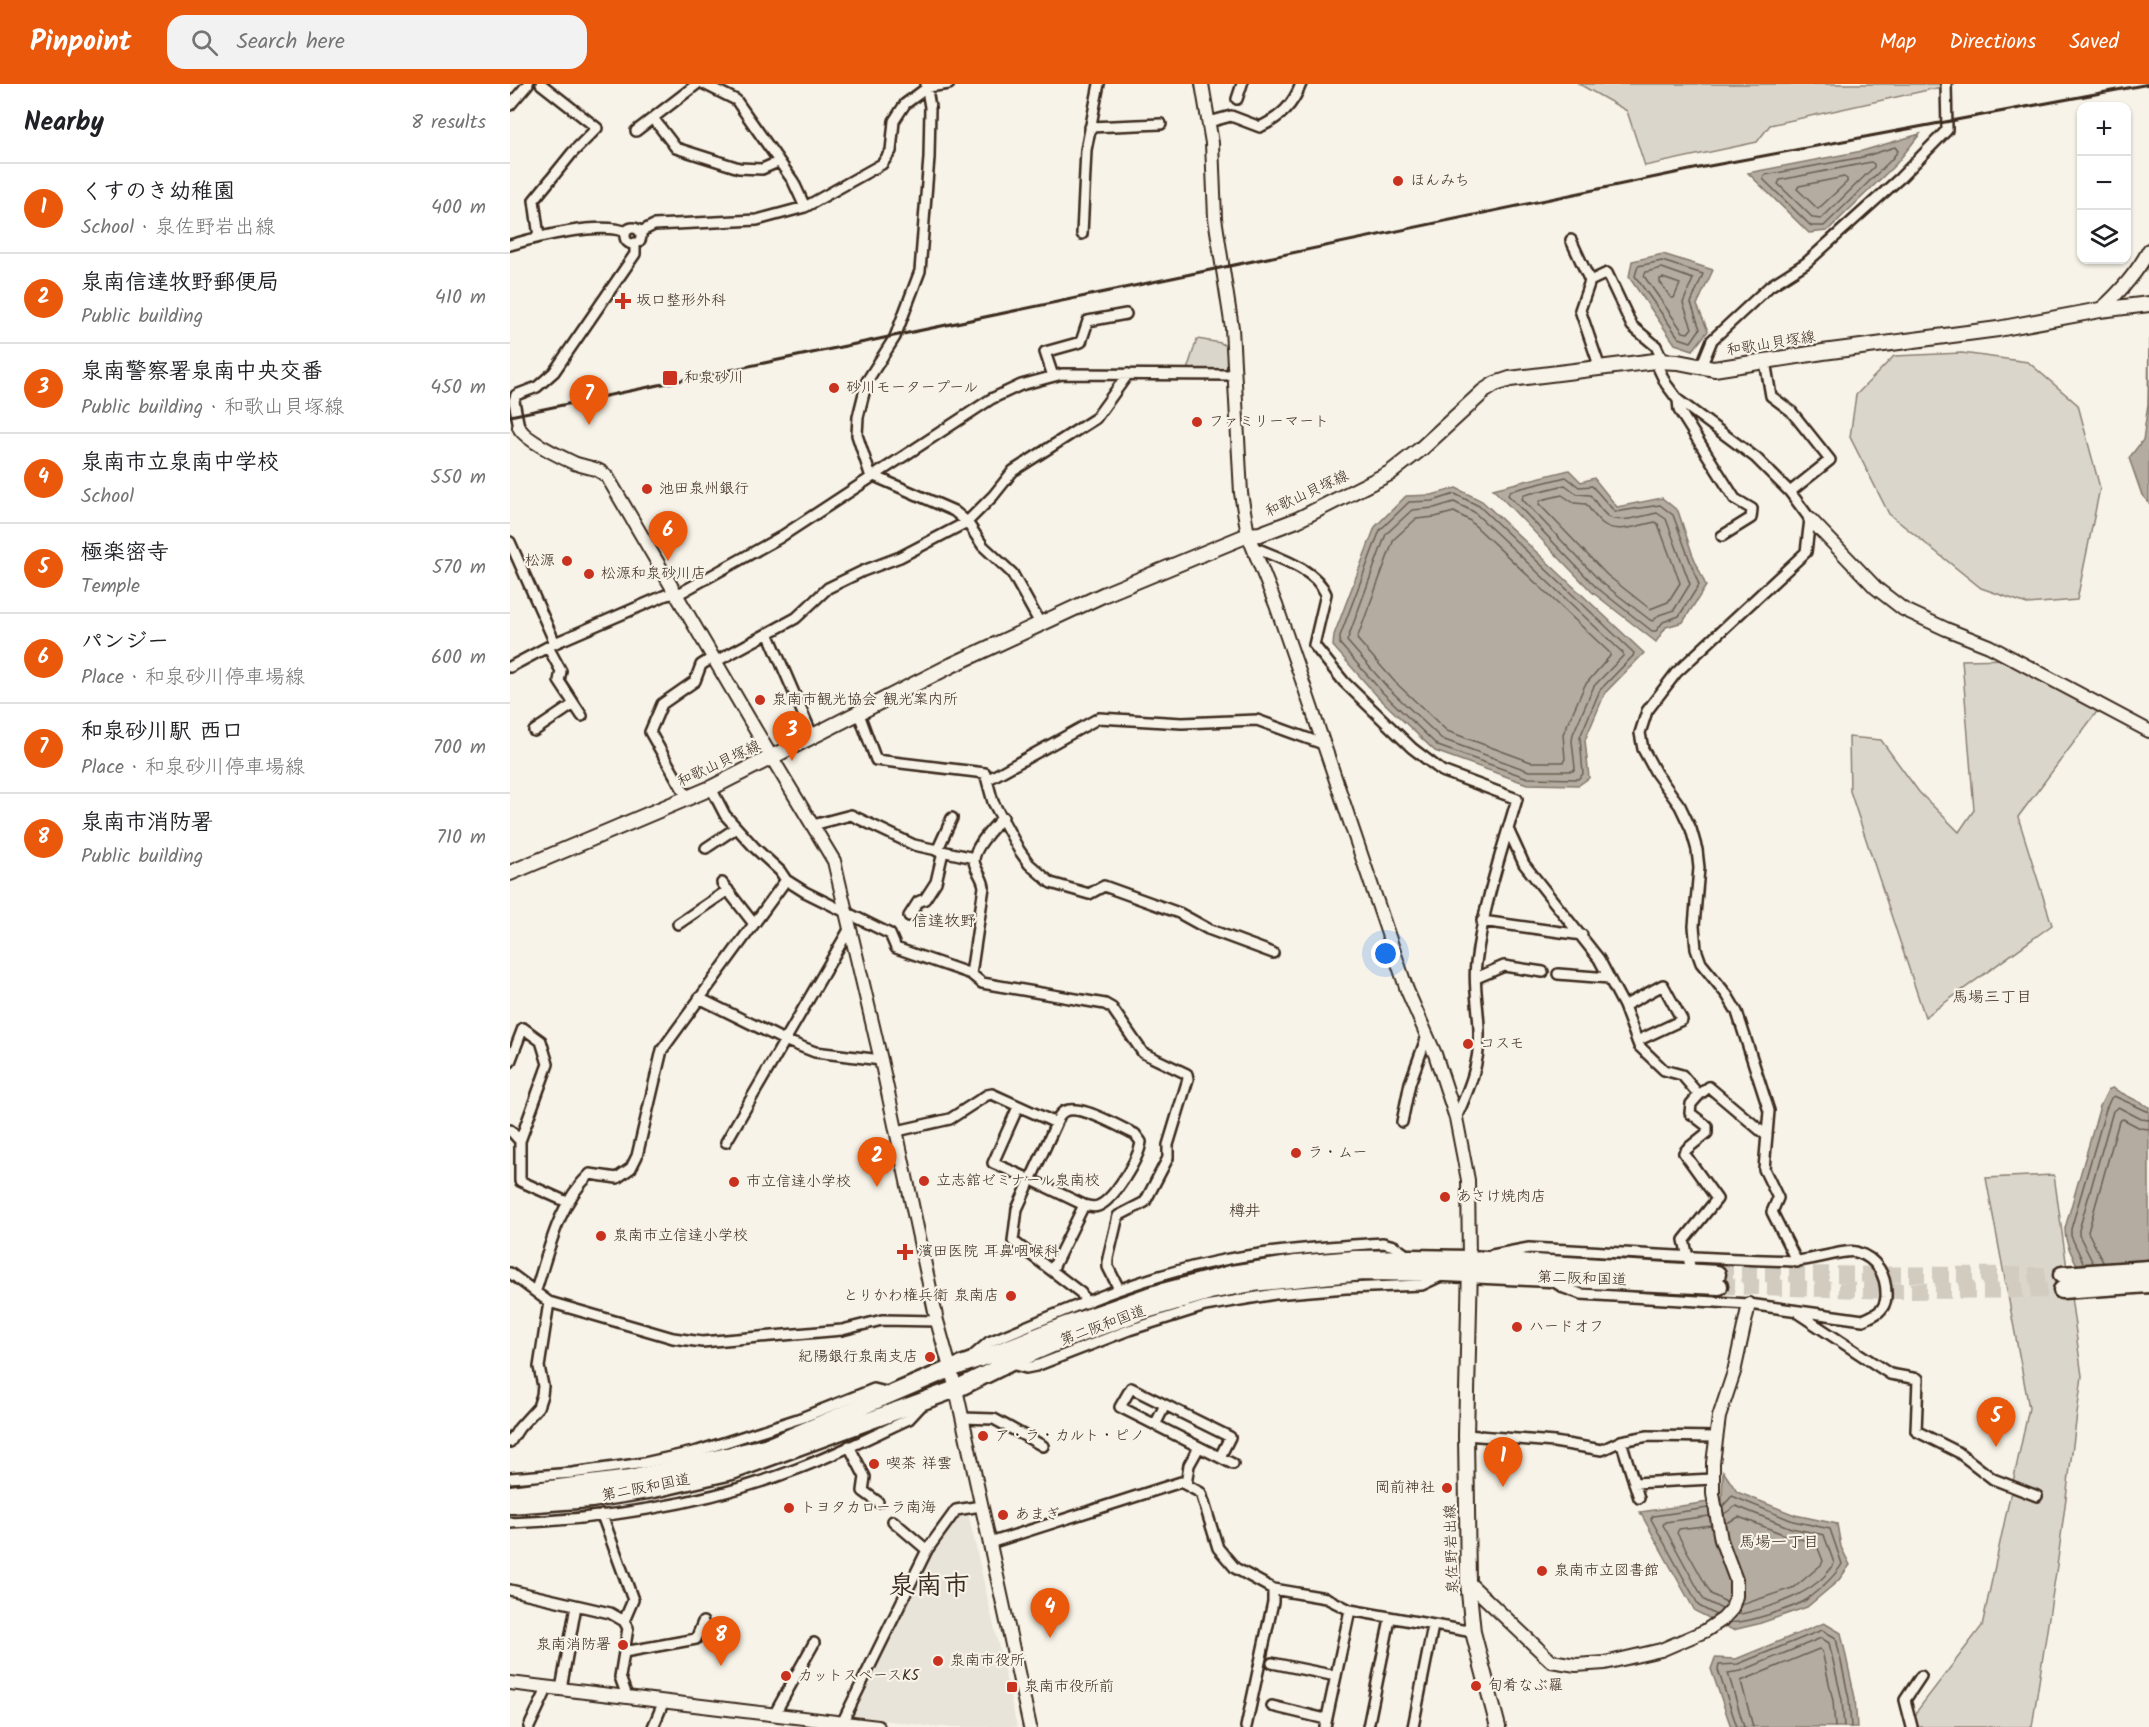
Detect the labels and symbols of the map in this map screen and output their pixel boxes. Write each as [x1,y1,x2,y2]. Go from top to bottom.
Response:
place label: ほんみち [1410,169,1469,193]
marker: ほんみち [1391,174,1405,188]
place label: 坂口整形外科 [636,289,726,313]
marker: 坂口整形外科 [614,292,632,310]
street label: 和歌山貝塚線 [1725,325,1817,363]
place label: 和泉砂川 [684,366,744,390]
marker: 和泉砂川 [661,369,679,387]
pin: 7 [570,376,608,425]
place label: 砂川モータープール [846,376,978,400]
marker: 砂川モータープール [827,381,841,395]
place label: ファミリーマート [1209,410,1329,434]
marker: ファミリーマート [1190,415,1204,429]
street label: 和歌山貝塚線 [1261,464,1353,524]
place label: 池田泉州銀行 [659,477,749,501]
marker: 池田泉州銀行 [640,482,654,496]
pin: 6 [648,512,688,561]
place label: 松源 [525,549,555,573]
marker: 松源 [560,554,574,568]
place label: 松源和泉砂川店 [601,562,706,586]
marker: 松源和泉砂川店 [582,567,596,581]
place label: 泉南市観光協会 観光案内所 [772,688,958,712]
marker: 泉南市観光協会 観光案内所 [753,693,767,707]
pin: 3 [772,712,812,761]
street label: 和歌山貝塚線 [673,734,765,794]
district label: 信達牧野 [912,909,976,934]
your location [1371,939,1400,968]
district label: 馬場三丁目 [1952,985,2032,1010]
place label: コスモ [1480,1032,1524,1056]
marker: コスモ [1461,1037,1475,1051]
pin: 2 [858,1138,896,1187]
place label: ラ・ムー [1308,1141,1367,1165]
marker: ラ・ムー [1289,1146,1303,1160]
place label: 立志舘ゼミナール泉南校 [936,1169,1100,1193]
place label: 市立信達小学校 [746,1170,851,1194]
marker: 立志舘ゼミナール泉南校 [917,1174,931,1188]
marker: 市立信達小学校 [727,1175,741,1189]
place label: あさけ焼肉店 [1457,1185,1546,1209]
marker: あさけ焼肉店 [1438,1190,1452,1204]
district label: 樽井 [1229,1199,1261,1224]
place label: 泉南市立信達小学校 [613,1224,748,1248]
marker: 泉南市立信達小学校 [594,1229,608,1243]
place label: 濱田医院 耳鼻咽喉科 [918,1240,1059,1264]
marker: 濱田医院 耳鼻咽喉科 [896,1243,914,1261]
street label: 第二阪和国道 [1537,1265,1627,1293]
place label: とりかわ権兵衛 泉南店 [843,1284,999,1308]
marker: とりかわ権兵衛 泉南店 [1004,1289,1018,1303]
street label: 第二阪和国道 [1057,1299,1149,1353]
place label: ハードオフ [1529,1315,1604,1339]
marker: ハードオフ [1510,1320,1524,1334]
place label: 紀陽銀行泉南支店 [798,1345,918,1369]
marker: 紀陽銀行泉南支店 [923,1350,937,1364]
pin: 5 [1976,1398,2016,1447]
place label: ア・ラ・カルト・ピノ [995,1424,1144,1448]
marker: ア・ラ・カルト・ピノ [976,1429,990,1443]
pin: 1 [1484,1438,1522,1487]
place label: 喫茶 祥雲 [886,1452,952,1476]
marker: 喫茶 祥雲 [867,1457,881,1471]
street label: 第二阪和国道 [600,1468,692,1508]
place label: 岡前神社 [1375,1476,1435,1500]
marker: 岡前神社 [1440,1481,1454,1495]
place label: トヨタカローラ南海 [801,1496,936,1520]
marker: トヨタカローラ南海 [782,1501,796,1515]
place label: あまぎ [1015,1503,1060,1527]
street label: 泉佐野岩出線 [1438,1504,1466,1594]
marker: あまぎ [996,1508,1010,1522]
district label: 馬場一丁目 [1739,1530,1819,1555]
place label: 泉南市立図書館 [1554,1559,1659,1583]
marker: 泉南市立図書館 [1535,1564,1549,1578]
district label: 泉南市 [889,1565,970,1608]
pin: 4 [1030,1588,1070,1638]
pin: 8 [702,1616,740,1666]
place label: 泉南消防署 [536,1633,611,1657]
marker: 泉南消防署 [616,1638,630,1652]
place label: 泉南市役所 [950,1649,1025,1673]
marker: 泉南市役所 [931,1654,945,1668]
place label: カットスペースK5 [798,1664,920,1688]
marker: カットスペースK5 [779,1669,793,1683]
place label: 旬肴なぶ羅 [1488,1674,1563,1698]
place label: 泉南市役所前 [1024,1675,1114,1699]
marker: 旬肴なぶ羅 [1469,1679,1483,1693]
marker: 泉南市役所前 [1005,1680,1019,1694]

